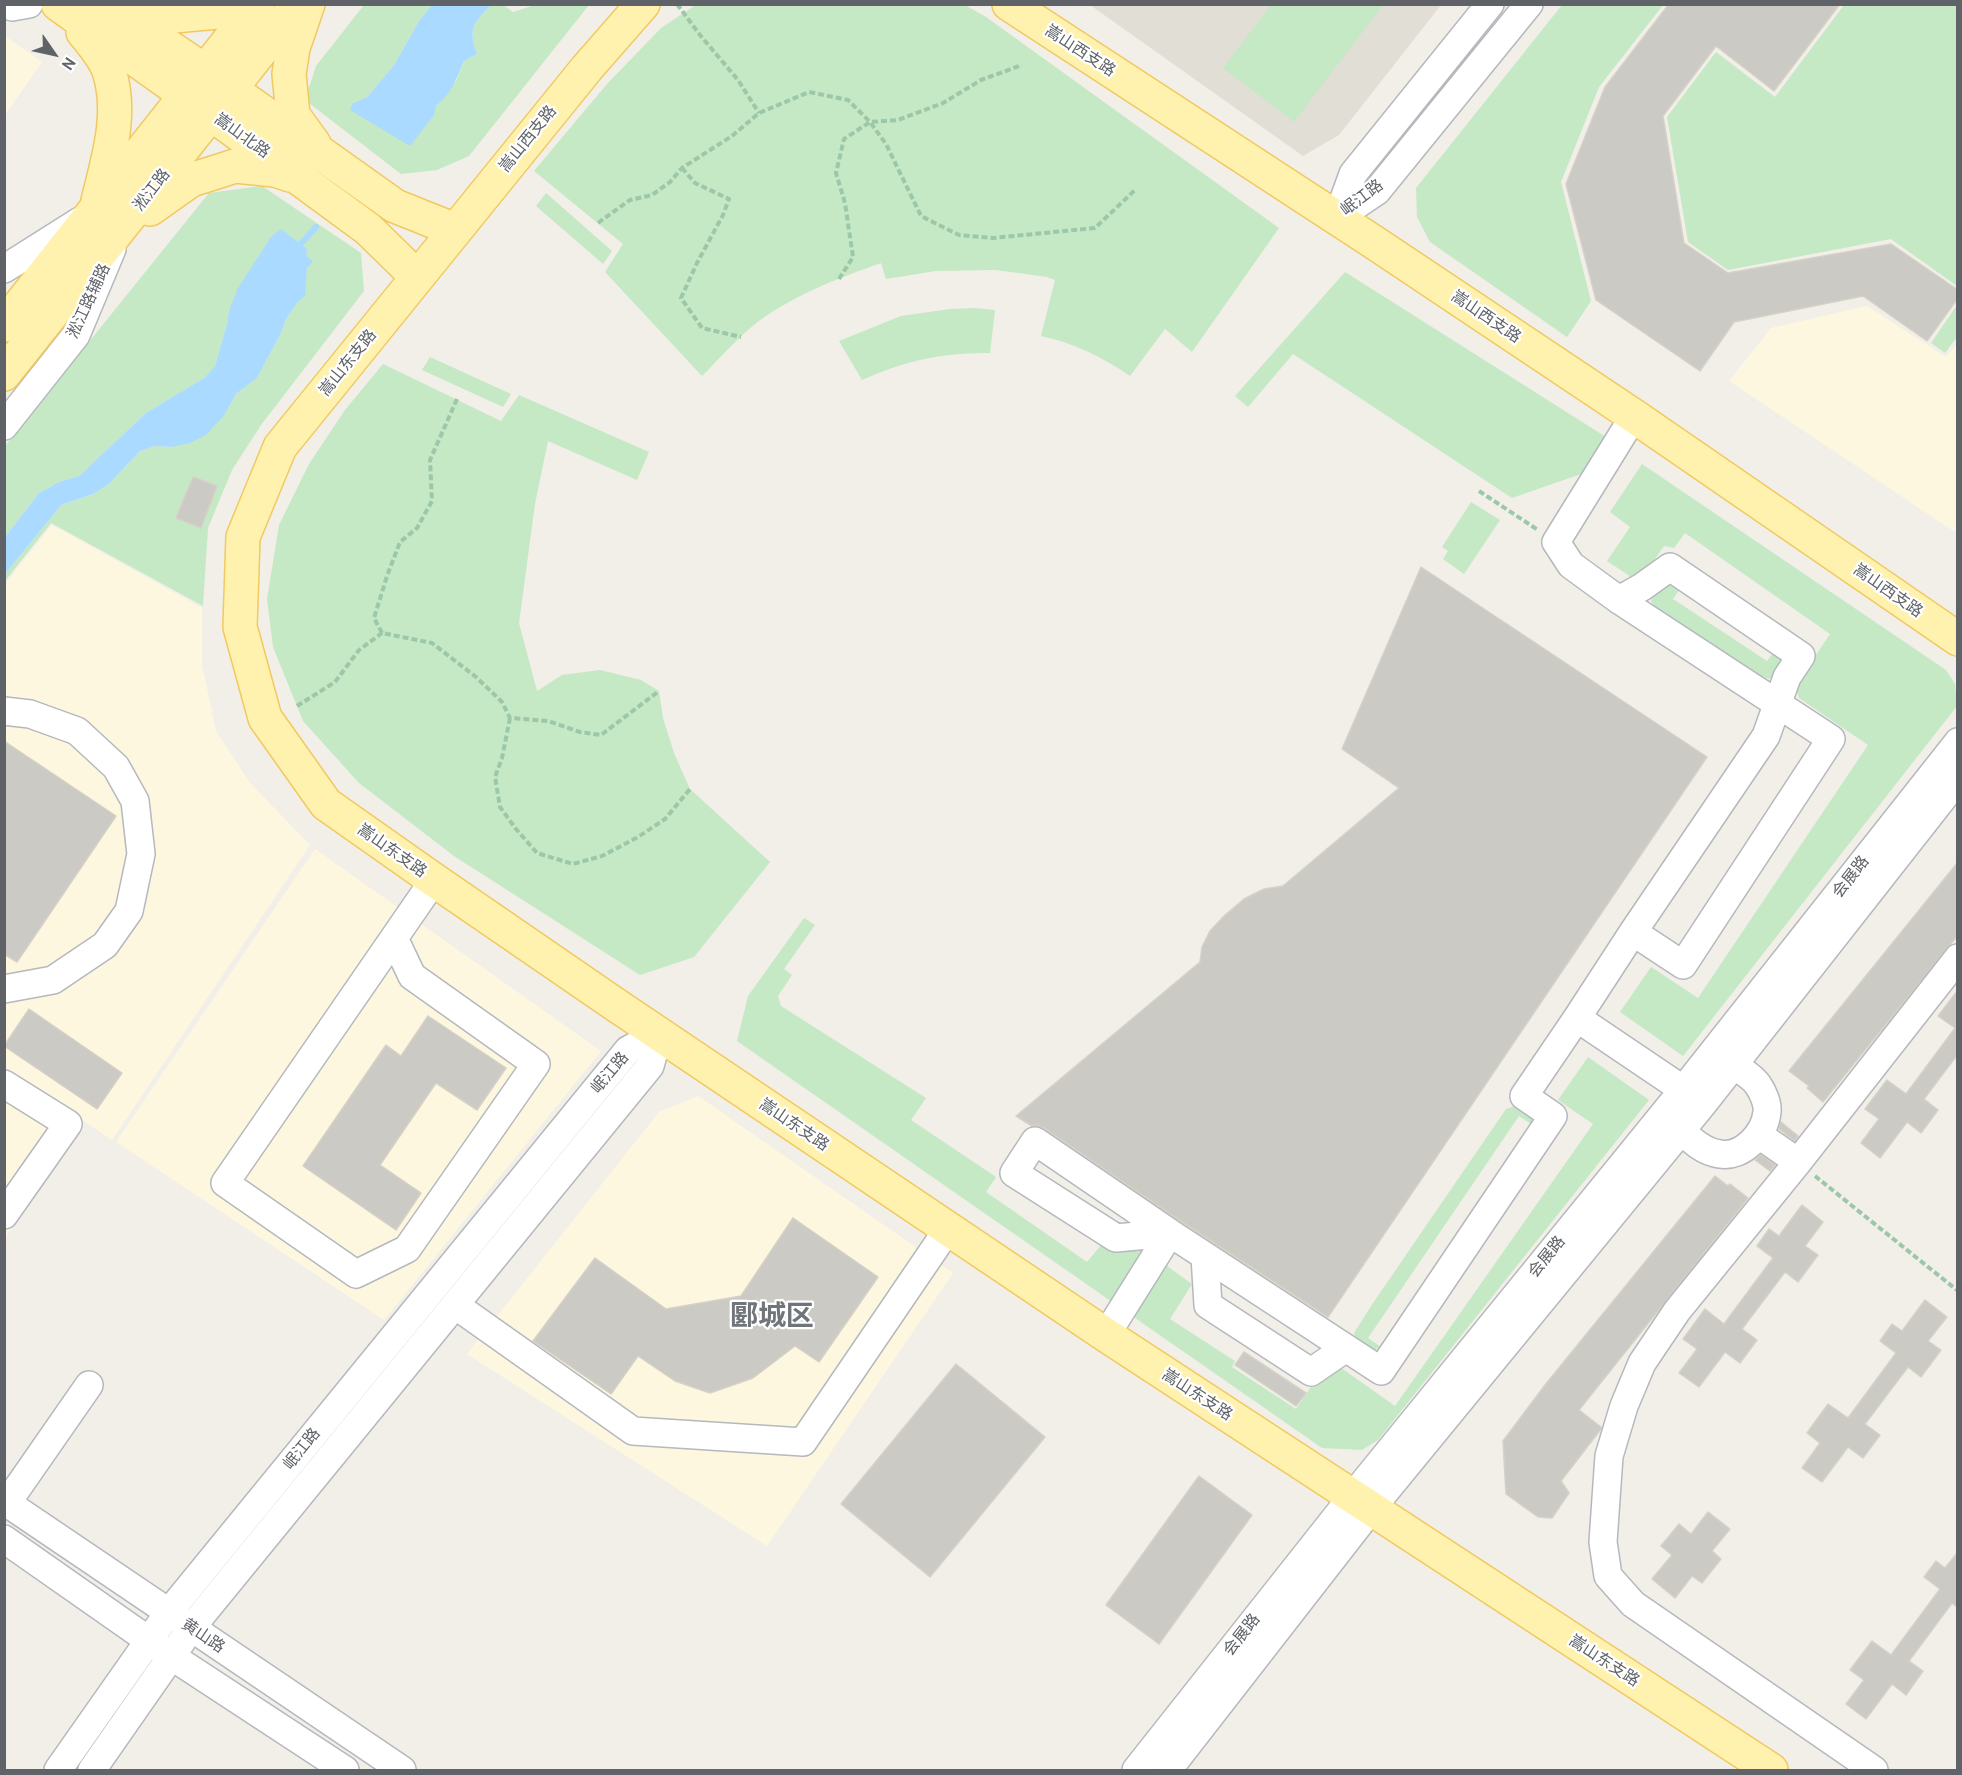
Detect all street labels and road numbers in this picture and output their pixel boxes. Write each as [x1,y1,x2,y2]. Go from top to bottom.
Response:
street label: 嵩山西支路 [1041,21,1119,81]
street label: 嵩山西支路 [495,102,561,176]
street label: 嵩山北路 [210,109,274,163]
street label: 淞江路 [130,165,174,215]
street label: 岷江路 [1337,176,1387,220]
street label: 淞江路辅路 [63,261,115,341]
street label: 嵩山西支路 [1447,287,1525,347]
street label: 嵩山东支路 [315,326,381,400]
street label: 嵩山西支路 [1850,560,1926,622]
street label: 嵩山东支路 [354,820,430,882]
street label: 会展路 [1829,852,1873,902]
street label: 岷江路 [587,1048,633,1098]
street label: 嵩山东支路 [755,1095,833,1155]
street label: 会展路 [1524,1232,1570,1282]
street label: 嵩山东支路 [1158,1365,1236,1425]
street label: 岷江路 [279,1424,325,1474]
street label: 会展路 [1220,1610,1264,1660]
street label: 黄山路 [178,1615,228,1657]
street label: 嵩山东支路 [1565,1631,1643,1691]

